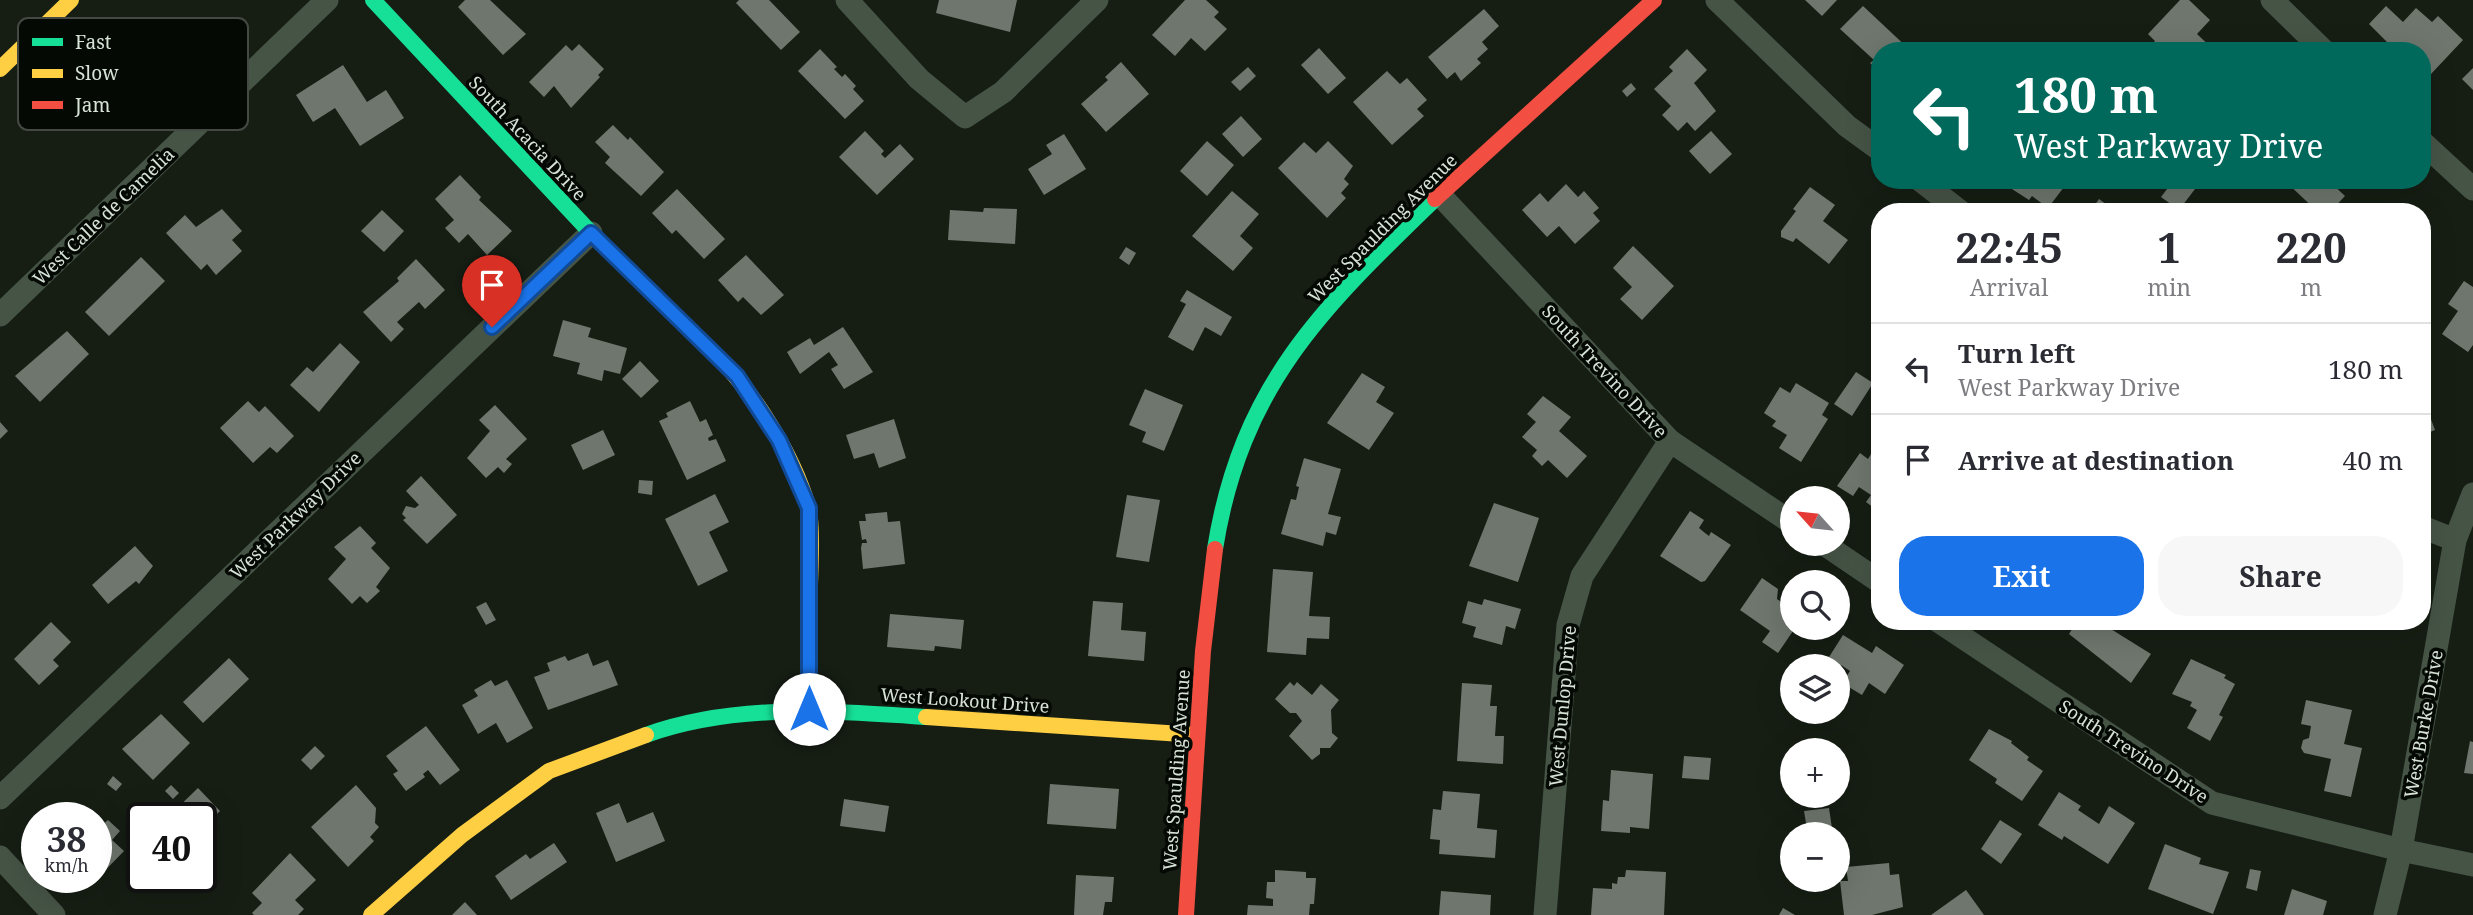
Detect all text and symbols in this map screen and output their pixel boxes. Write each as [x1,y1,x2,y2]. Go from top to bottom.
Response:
legend [18,18,248,130]
text: Fast [75,29,112,55]
text: Slow [75,60,119,86]
text: 180 m [2014,61,2158,127]
icon: left [1899,70,1990,161]
street label: South Acacia Drive [464,71,592,205]
text: Jam [74,92,110,118]
text: West Parkway Drive [2014,124,2323,167]
street label: West Calle de Camelia [27,142,179,290]
street label: West Spaulding Avenue [1302,148,1462,308]
text: 22:45 [1955,218,2063,275]
text: 1 [2157,218,2181,275]
text: 220 [2275,218,2347,275]
pin [462,255,522,327]
icon: arrive [473,266,511,304]
text: Arrival [1970,271,2048,303]
text: min [2147,271,2191,303]
text: m [2300,271,2322,303]
street label: South Trevino Drive [1537,299,1673,443]
text: Turn left [1958,335,2075,371]
icon: left [1899,350,1937,388]
text: 180 m [2328,351,2403,387]
text: West Parkway Drive [1958,371,2180,403]
icon: arrive [1899,441,1937,479]
text: Arrive at destination [1958,442,2234,478]
text: 40 m [2343,442,2403,478]
street label: West Parkway Drive [224,446,366,584]
north arrow [1780,486,1850,556]
map controls [1780,486,1850,892]
button: Exit [1899,536,2144,616]
button: Share [2158,536,2403,616]
button: search [1780,570,1850,640]
street label: West Dunlop Drive [1543,624,1581,788]
street label: West Burke Drive [2398,648,2448,800]
button: layers [1780,654,1850,724]
street label: West Spaulding Avenue [1157,669,1195,871]
position arrow [772,672,846,746]
street label: West Lookout Drive [880,682,1050,718]
street label: South Trevino Drive [2055,694,2213,808]
button: + [1780,738,1850,808]
speed limit sign: 40 [126,802,217,893]
text: 38 [47,815,86,862]
button: − [1780,822,1850,892]
text: km/h [44,853,89,877]

